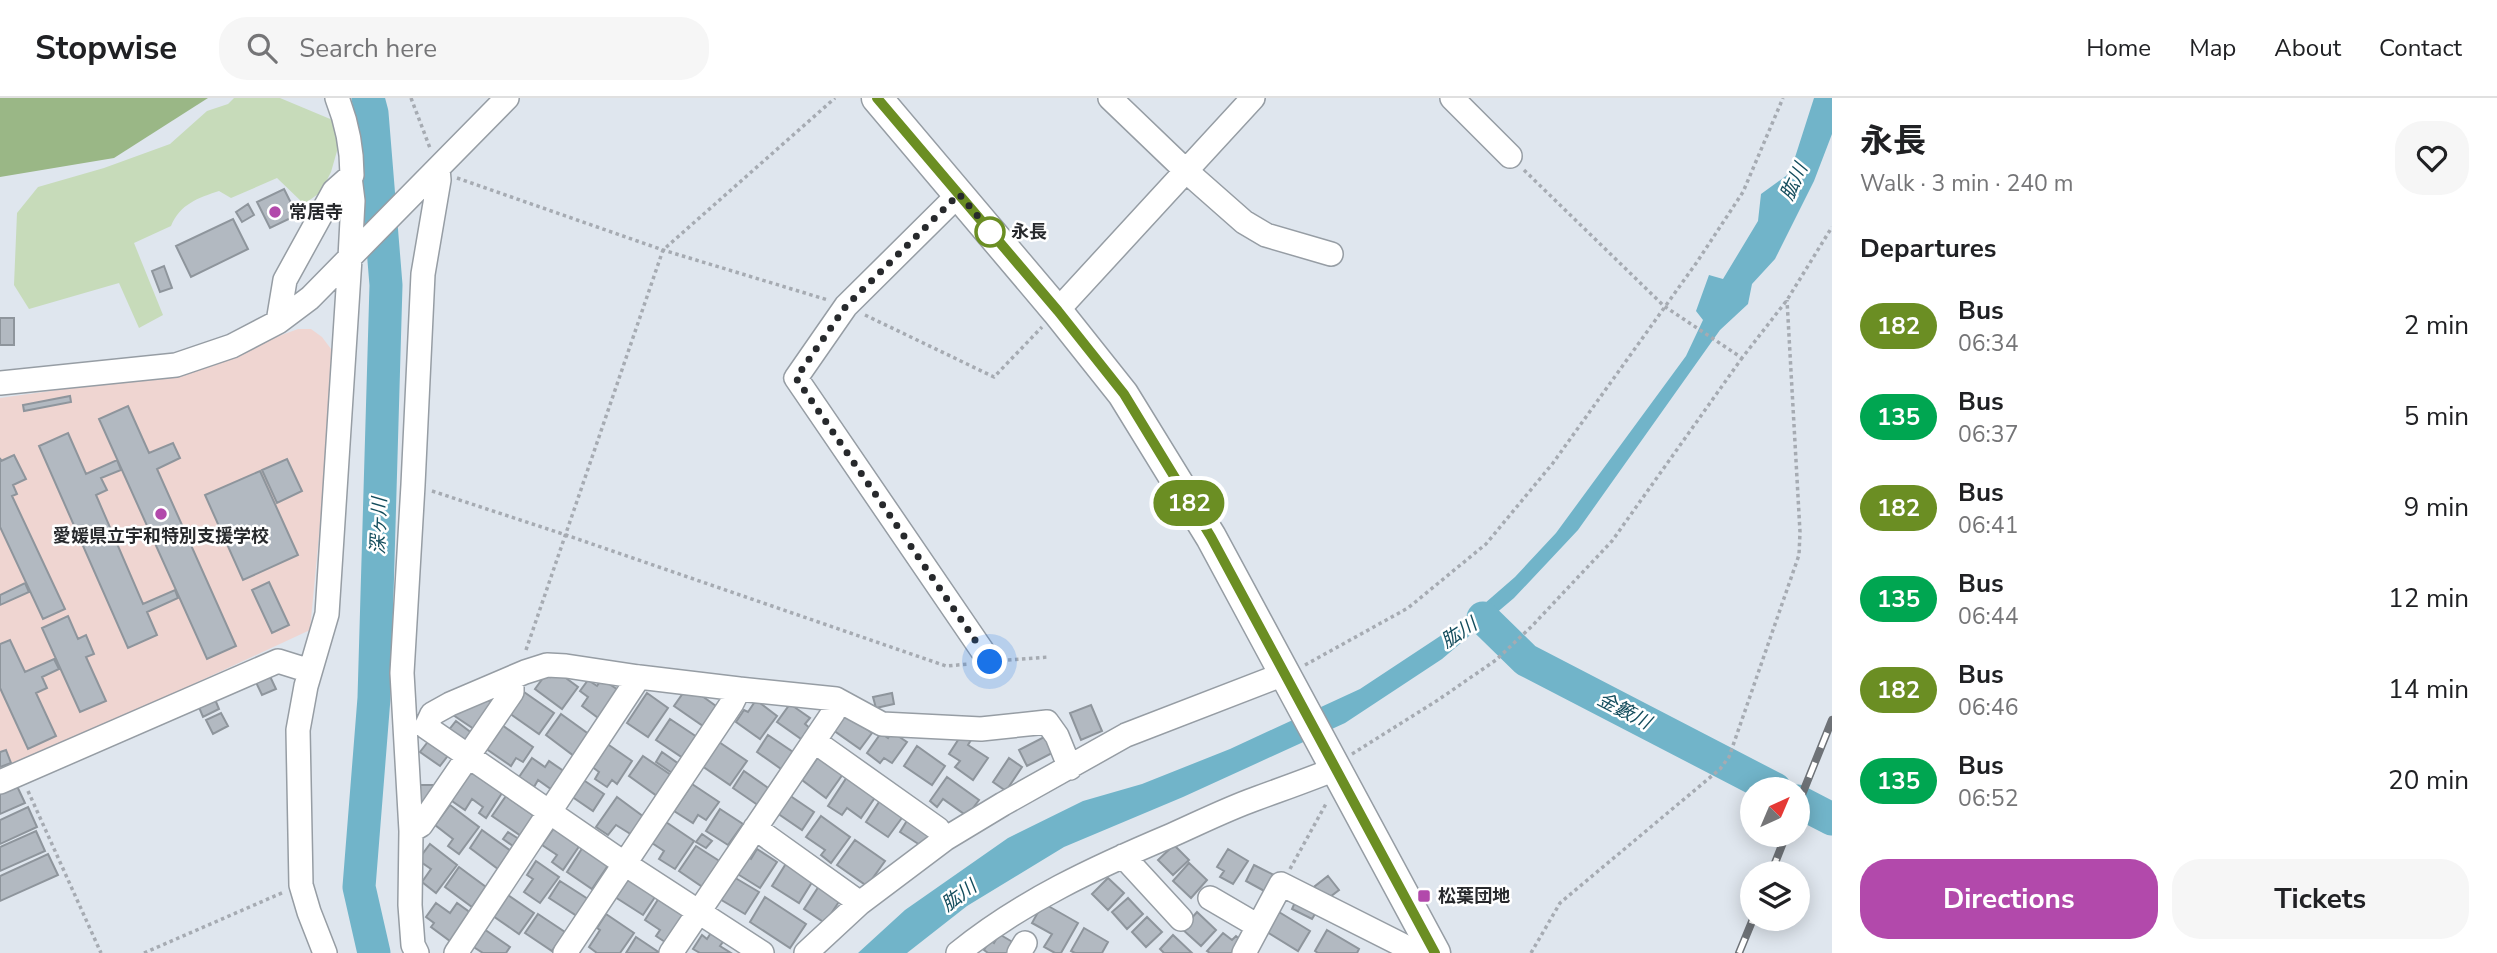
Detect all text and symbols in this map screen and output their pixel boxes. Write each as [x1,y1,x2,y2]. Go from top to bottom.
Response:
search box [219,17,709,80]
text: Stopwise [35,26,177,71]
icon: search [243,29,281,67]
text: Search here [299,31,437,66]
text: Home [2086,32,2151,64]
text: Map [2189,32,2236,64]
text: About [2274,32,2341,64]
text: Contact [2379,32,2462,64]
text: 永長 [1860,119,1926,164]
button: heart [2395,121,2469,195]
water label: 肱川 [1774,157,1815,205]
text: Walk · 3 min · 240 m [1860,168,2073,199]
place label: 常居寺 [289,200,343,224]
marker: 常居寺 [267,204,283,220]
marker: 永長 [975,217,1005,247]
place label: 永長 [1011,220,1047,244]
text: Departures [1860,231,1996,266]
text: Bus [1958,293,2004,328]
text: 2 min [2404,308,2469,343]
text: 182 [1877,310,1920,342]
text: 06:34 [1958,328,2018,359]
text: Bus [1958,384,2004,419]
text: 5 min [2404,399,2469,434]
text: 135 [1877,401,1920,433]
text: 06:37 [1958,419,2018,450]
text: Bus [1958,475,2004,510]
line badge: 182 [1149,480,1229,526]
text: 182 [1167,487,1211,519]
text: 9 min [2404,490,2469,525]
text: 182 [1877,492,1920,524]
water label: 深ヶ川 [365,495,393,555]
marker: 愛媛県立宇和特別支援学校 [153,506,169,522]
text: 06:41 [1958,510,2018,541]
place label: 愛媛県立宇和特別支援学校 [53,524,269,548]
text: Bus [1958,566,2004,601]
text: 12 min [2388,581,2469,616]
text: 135 [1877,583,1920,615]
text: 06:44 [1958,601,2018,632]
water label: 肱川 [1436,611,1484,654]
your location [972,644,1007,679]
text: Bus [1958,657,2004,692]
text: 14 min [2388,672,2469,707]
text: 182 [1877,674,1920,706]
water label: 金籔川 [1593,686,1657,736]
text: 06:46 [1958,692,2018,723]
text: Bus [1958,748,2004,783]
text: 20 min [2388,763,2469,798]
text: 135 [1877,765,1920,797]
north arrow [1740,777,1810,847]
map controls [1740,777,1810,931]
text: 06:52 [1958,783,2018,814]
button: Directions [1860,859,2158,939]
button: Tickets [2172,859,2469,939]
button: layers [1740,861,1810,931]
water label: 肱川 [936,873,984,918]
place label: 松葉団地 [1438,884,1510,908]
marker: 松葉団地 [1416,888,1432,904]

